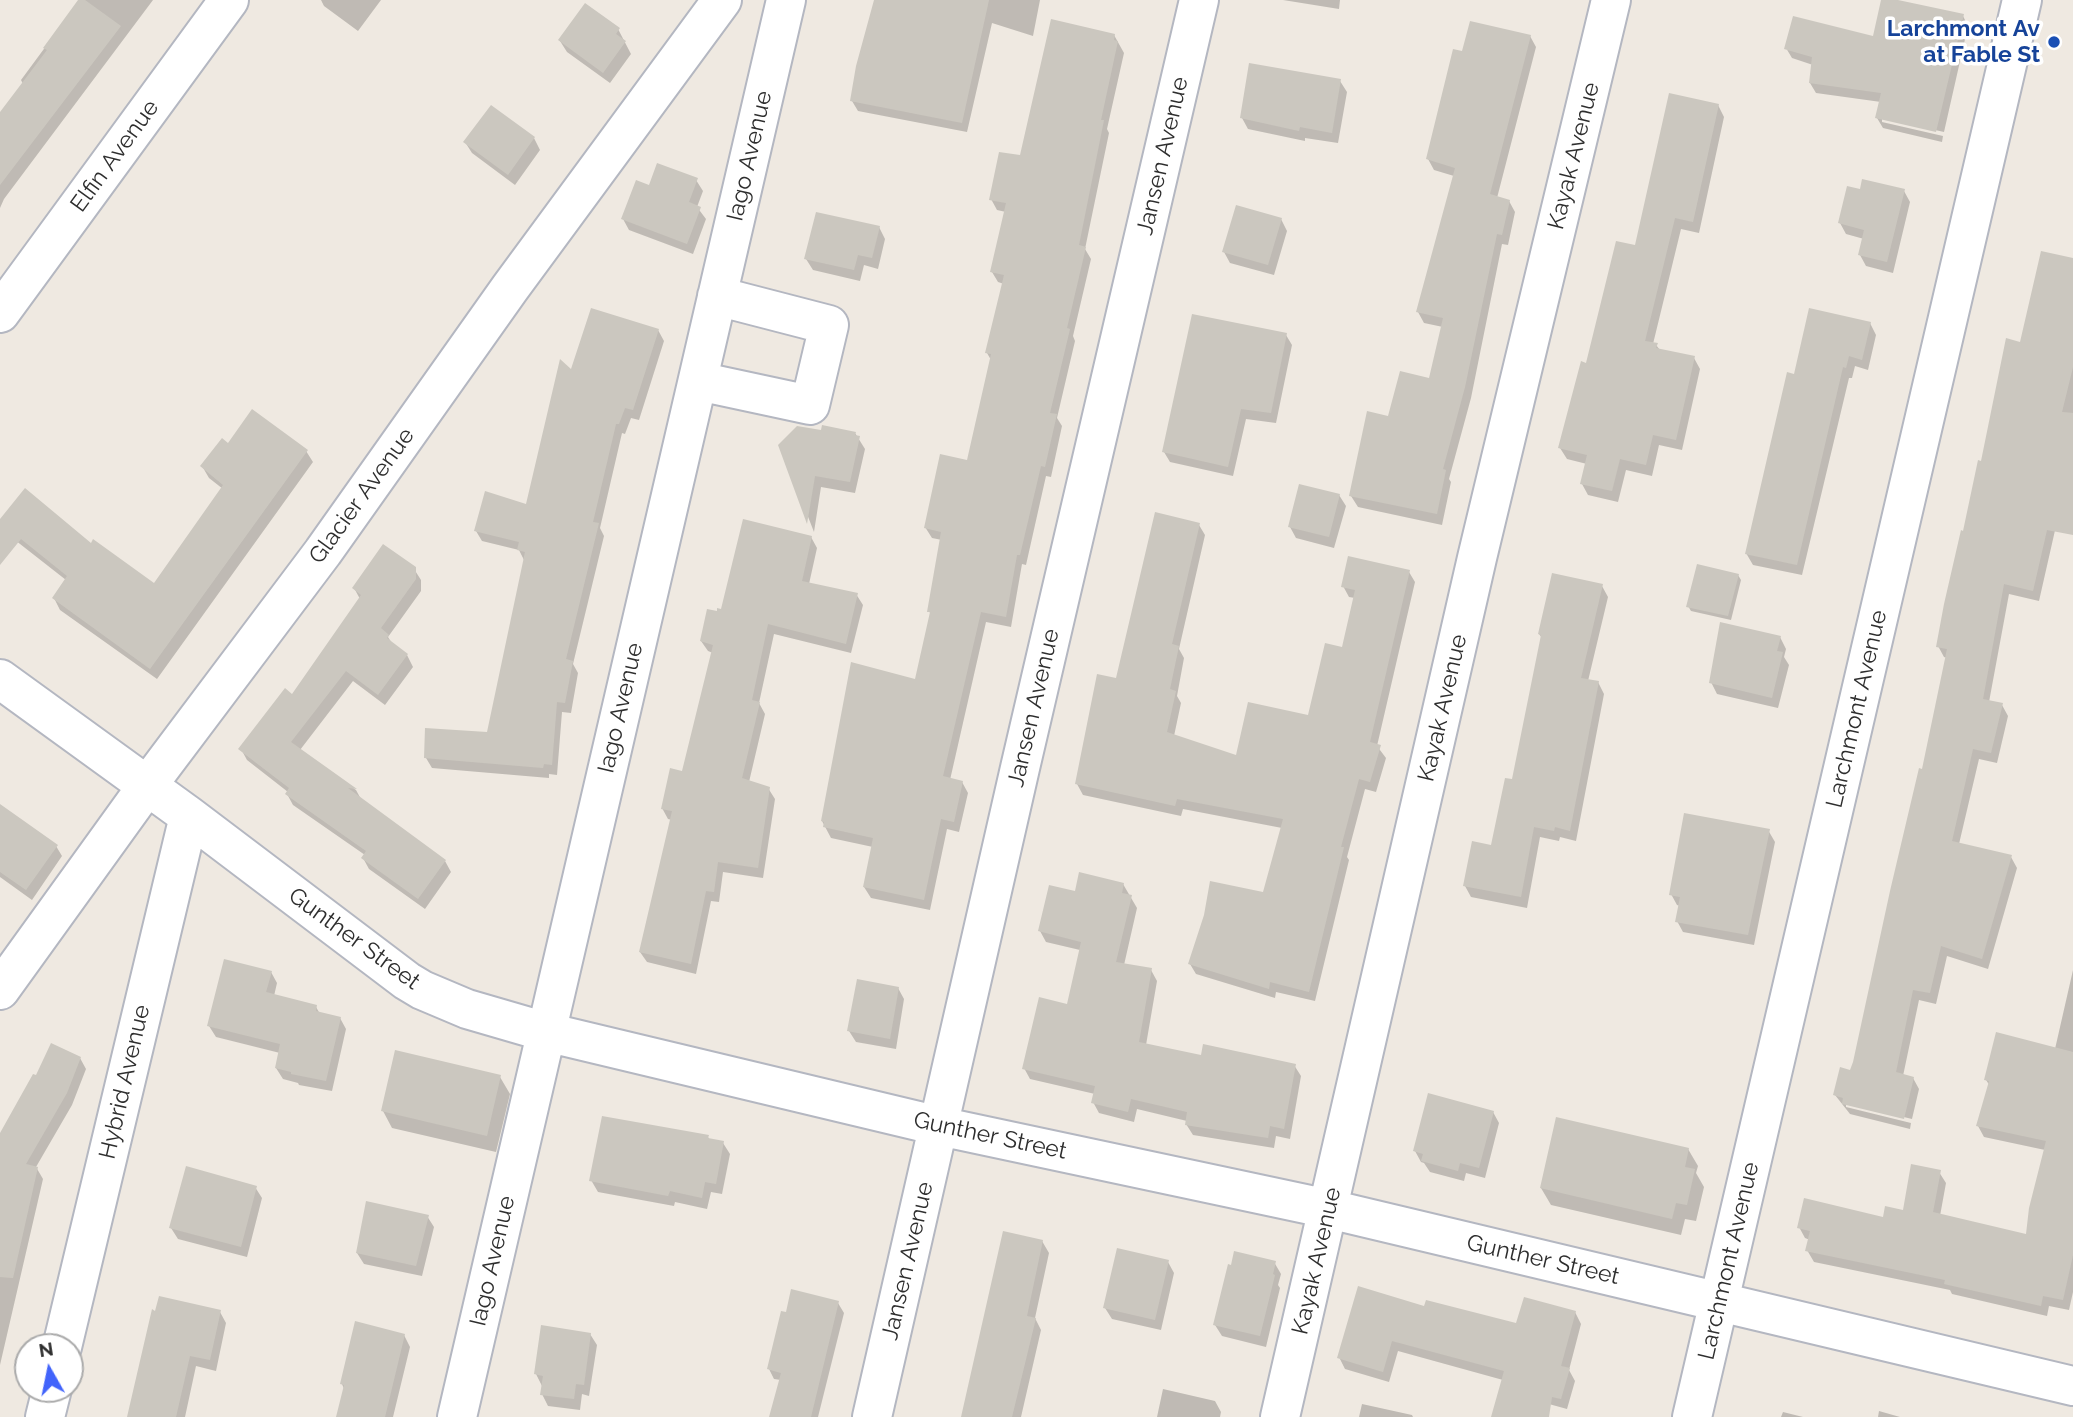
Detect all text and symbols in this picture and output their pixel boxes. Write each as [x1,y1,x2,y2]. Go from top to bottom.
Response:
place label: Larchmont Av at Fable St [1887,15,2040,69]
marker: Larchmont Av at Fable St [2046,34,2062,50]
street label: Jansen Avenue [1131,74,1195,238]
street label: Kayak Avenue [1542,80,1606,232]
street label: Iago Avenue [722,88,778,224]
street label: Elfin Avenue [65,95,165,217]
street label: Glacier Avenue [304,423,420,569]
street label: Larchmont Avenue [1821,607,1893,811]
street label: Jansen Avenue [1002,626,1066,790]
street label: Kayak Avenue [1413,632,1473,784]
street label: Iago Avenue [593,640,649,776]
street label: Gunther Street [283,882,425,996]
street label: Hybrid Avenue [94,1002,156,1162]
street label: Gunther Street [911,1106,1069,1166]
street label: Larchmont Avenue [1693,1159,1765,1363]
street label: Jansen Avenue [876,1179,940,1343]
street label: Kayak Avenue [1287,1185,1347,1337]
street label: Iago Avenue [465,1193,521,1329]
street label: Gunther Street [1464,1229,1622,1291]
north arrow [14,1333,84,1403]
text: N [37,1337,55,1361]

